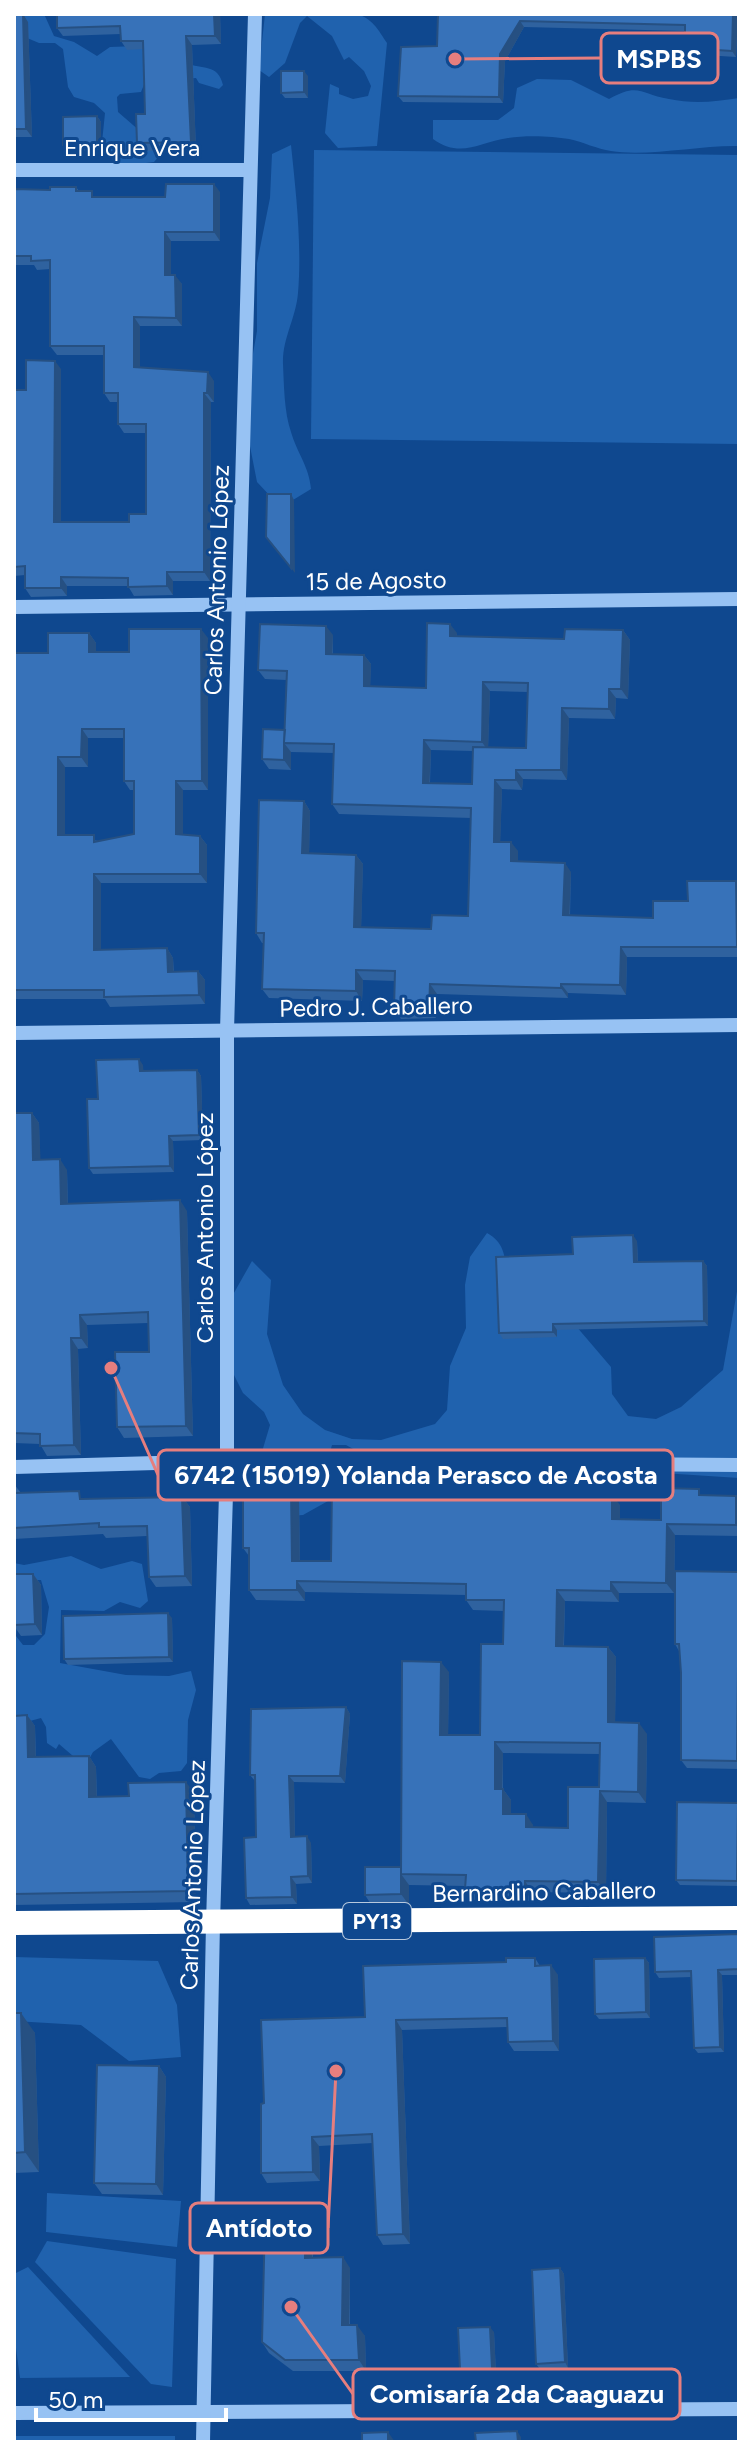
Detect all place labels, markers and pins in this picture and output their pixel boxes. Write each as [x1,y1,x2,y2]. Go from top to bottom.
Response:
callout: MSPBS [601,33,718,83]
callout: 6742 (15019) Yolanda Perasco de Acosta [158,1450,673,1500]
callout: Antídoto [190,2203,328,2253]
callout: Comisaría 2da Caaguazu [353,2369,680,2419]

